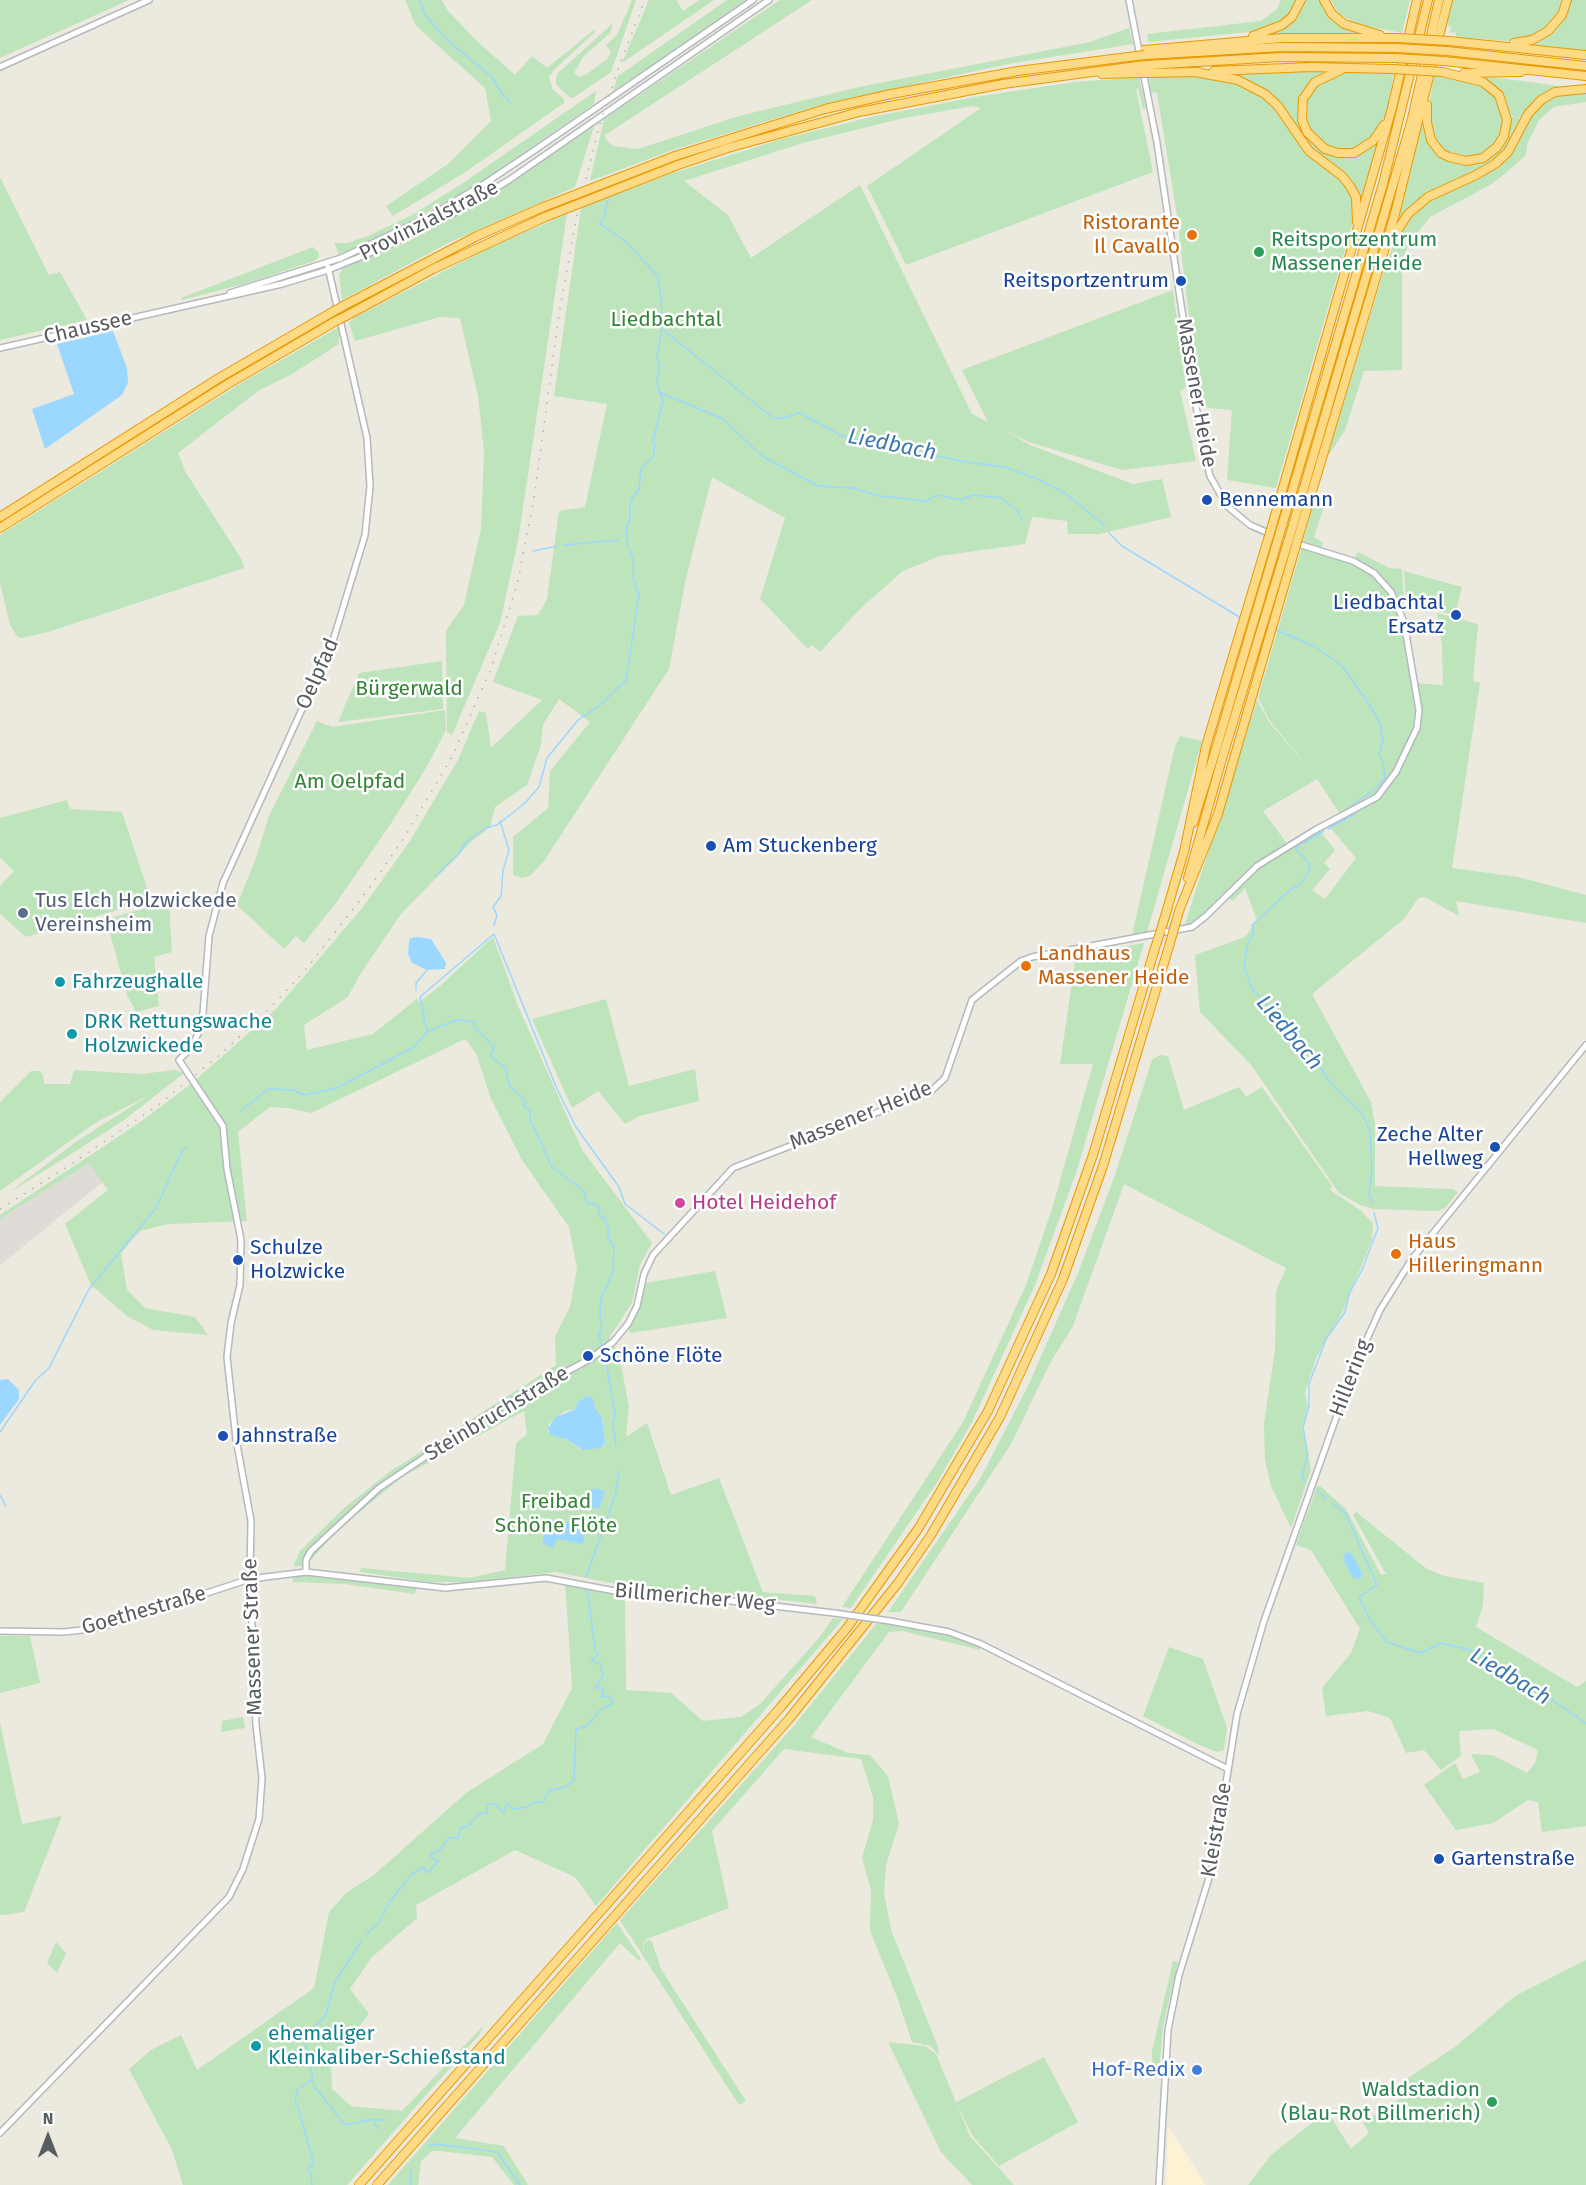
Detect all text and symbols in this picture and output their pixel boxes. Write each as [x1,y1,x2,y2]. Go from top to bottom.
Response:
street label: Provinzialstraße [355,175,503,267]
place label: Ristorante Il Cavallo [1082,210,1180,260]
place label: Reitsportzentrum Massener Heide [1271,227,1437,277]
marker: Ristorante Il Cavallo [1185,228,1199,242]
marker: Reitsportzentrum Massener Heide [1252,245,1266,259]
place label: Reitsportzentrum [1003,268,1169,294]
marker: Reitsportzentrum [1174,274,1188,288]
street label: Chaussee [41,306,135,350]
park label: Liedbachtal [610,307,722,333]
street label: Massener Heide [1170,316,1222,470]
water label: Liedbach [846,423,938,467]
place label: Bennemann [1219,487,1333,513]
marker: Bennemann [1200,493,1214,507]
place label: Liedbachtal Ersatz [1333,590,1444,640]
marker: Liedbachtal Ersatz [1449,608,1463,622]
street label: Oelpfad [291,635,345,713]
park label: Bürgerwald [355,676,463,702]
park label: Am Oelpfad [295,769,405,795]
place label: Am Stuckenberg [723,833,877,859]
marker: Am Stuckenberg [704,839,718,853]
place label: Tus Elch Holzwickede Vereinsheim [35,888,237,938]
marker: Tus Elch Holzwickede Vereinsheim [16,906,30,920]
place label: Landhaus Massener Heide [1038,941,1189,991]
marker: Landhaus Massener Heide [1019,959,1033,973]
place label: Fahrzeughalle [72,969,203,995]
marker: Fahrzeughalle [53,975,67,989]
water label: Liedbach [1250,990,1328,1076]
place label: DRK Rettungswache Holzwickede [84,1009,272,1059]
marker: DRK Rettungswache Holzwickede [65,1027,79,1041]
street label: Massener Heide [786,1076,936,1156]
place label: Zeche Alter Hellweg [1377,1122,1483,1172]
marker: Zeche Alter Hellweg [1488,1140,1502,1154]
place label: Hotel Heidehof [692,1190,836,1216]
marker: Hotel Heidehof [673,1196,687,1210]
place label: Haus Hilleringmann [1408,1229,1543,1279]
place label: Schulze Holzwicke [250,1235,345,1285]
marker: Haus Hilleringmann [1389,1247,1403,1261]
marker: Schulze Holzwicke [231,1253,245,1267]
street label: Hillering [1325,1336,1377,1420]
place label: Schöne Flöte [600,1343,722,1369]
marker: Schöne Flöte [581,1349,595,1363]
street label: Steinbruchstraße [420,1361,574,1467]
place label: Jahnstraße [235,1423,338,1449]
marker: Jahnstraße [216,1429,230,1443]
park label: Freibad Schöne Flöte [495,1489,617,1539]
street label: Massener Straße [238,1558,268,1716]
street label: Billmericher Weg [613,1578,777,1618]
street label: Goethestraße [79,1581,209,1641]
water label: Liedbach [1465,1643,1555,1711]
street label: Kleistraße [1196,1781,1238,1879]
place label: Gartenstraße [1451,1846,1575,1872]
marker: Gartenstraße [1432,1852,1446,1866]
place label: ehemaliger Kleinkaliber-Schießstand [268,2021,506,2071]
marker: ehemaliger Kleinkaliber-Schießstand [249,2039,263,2053]
place label: Hof-Redix [1091,2057,1185,2083]
marker: Hof-Redix [1190,2063,1204,2077]
place label: Waldstadion (Blau-Rot Billmerich) [1281,2077,1480,2127]
marker: Waldstadion (Blau-Rot Billmerich) [1485,2095,1499,2109]
north arrow [18,2107,78,2167]
text: N [43,2109,53,2128]

